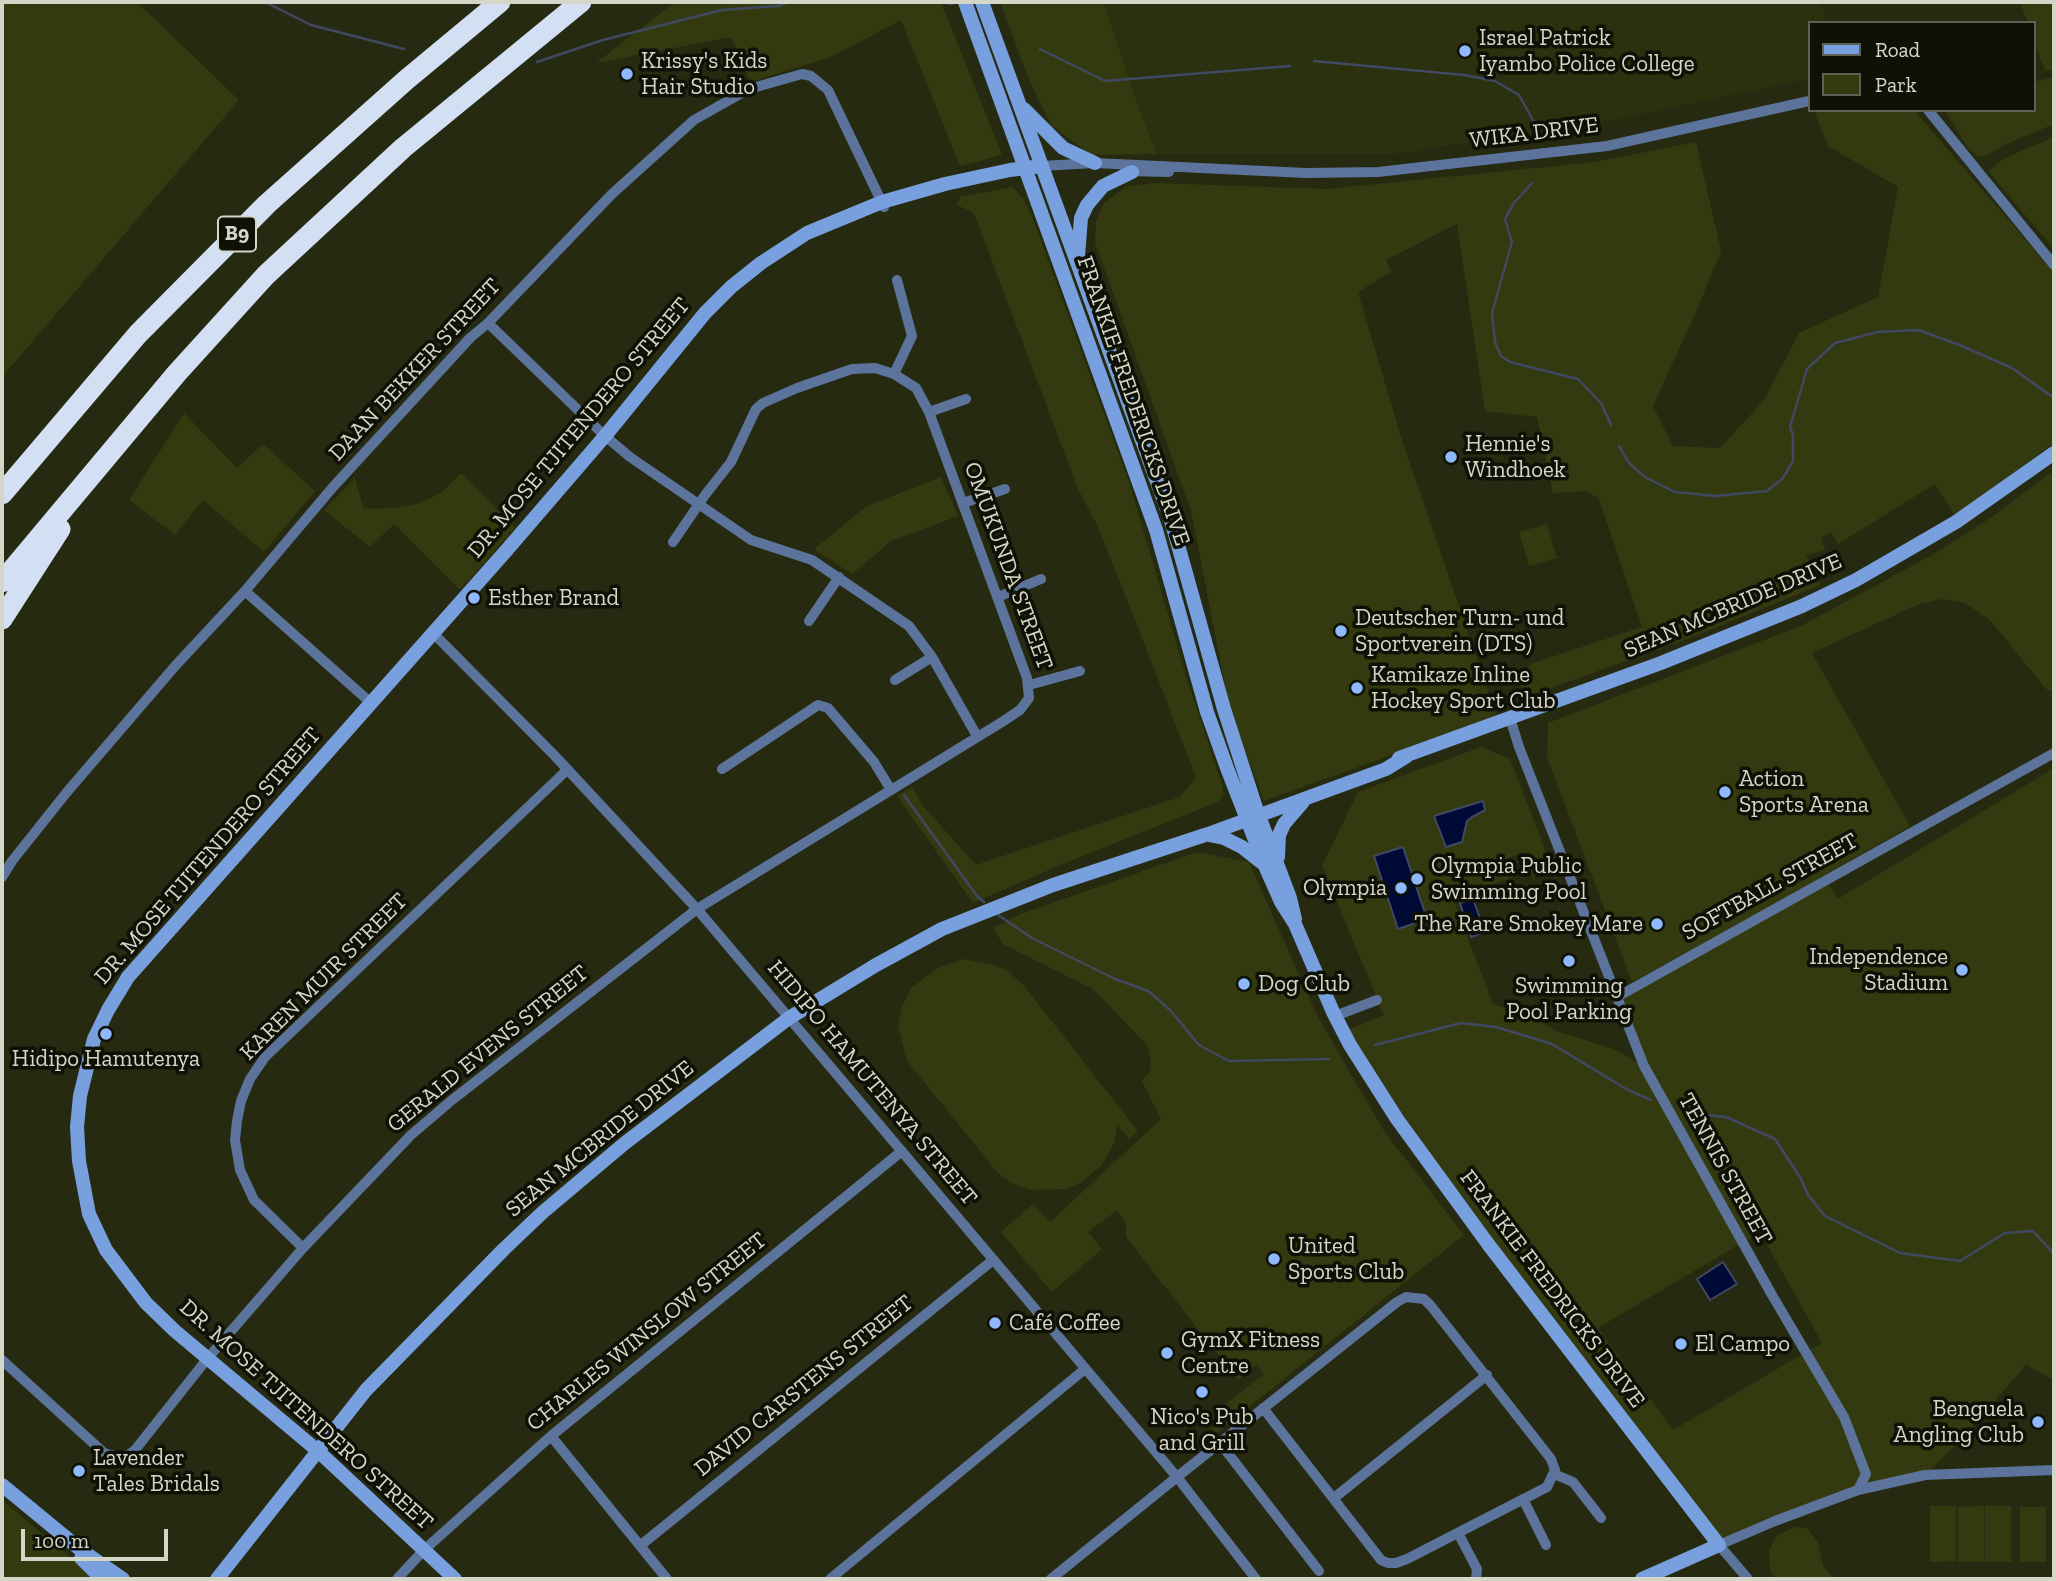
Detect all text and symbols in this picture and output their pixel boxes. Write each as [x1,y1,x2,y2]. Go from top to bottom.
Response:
legend [1808,21,2035,112]
place label: Israel Patrick Iyambo Police College [1479,24,1694,78]
text: Road [1875,37,1920,62]
marker: Israel Patrick Iyambo Police College [1457,43,1473,59]
place label: Krissy's Kids Hair Studio [641,47,767,101]
marker: Krissy's Kids Hair Studio [619,66,635,82]
text: Park [1875,72,1917,97]
street label: WIKA DRIVE [1468,111,1600,155]
road number: B9 [218,216,256,252]
street label: FRANKIE FREDERICKS DRIVE [1070,253,1196,549]
street label: DAAN BEKKER STREET [323,273,507,467]
street label: DR. MOSE TJITENDERO STREET [462,292,696,564]
place label: Hennie's Windhoek [1465,430,1566,484]
marker: Hennie's Windhoek [1443,449,1459,465]
street label: OMUKUNDA STREET [958,458,1058,674]
street label: SEAN MCBRIDE DRIVE [1620,548,1846,664]
place label: Esther Brand [488,584,619,612]
marker: Esther Brand [466,590,482,606]
place label: Deutscher Turn- und Sportverein (DTS) [1355,604,1564,658]
marker: Deutscher Turn- und Sportverein (DTS) [1333,623,1349,639]
place label: Kamikaze Inline Hockey Sport Club [1371,661,1555,715]
marker: Kamikaze Inline Hockey Sport Club [1349,680,1365,696]
street label: DR. MOSE TJITENDERO STREET [89,722,327,990]
place label: Action Sports Arena [1739,765,1869,819]
marker: Action Sports Arena [1717,784,1733,800]
street label: SOFTBALL STREET [1677,827,1863,947]
place label: Olympia Public Swimming Pool [1431,852,1587,906]
marker: Olympia Public Swimming Pool [1409,871,1425,887]
place label: Olympia [1303,874,1387,902]
marker: Olympia [1393,880,1409,896]
street label: KAREN MUIR STREET [235,888,413,1066]
place label: The Rare Smokey Mare [1414,910,1643,938]
marker: The Rare Smokey Mare [1649,916,1665,932]
place label: Independence Stadium [1809,943,1948,997]
marker: Swimming Pool Parking [1561,953,1577,969]
street label: HIDIPO HAMUTENYA STREET [761,955,983,1211]
street label: GERALD EVENS STREET [382,959,594,1139]
marker: Independence Stadium [1954,962,1970,978]
place label: Dog Club [1258,970,1350,998]
place label: Swimming Pool Parking [1506,972,1632,1026]
marker: Dog Club [1236,976,1252,992]
marker: Hidipo Hamutenya [98,1026,114,1042]
place label: Hidipo Hamutenya [12,1045,200,1073]
street label: SEAN MCBRIDE DRIVE [500,1055,700,1223]
street label: TENNIS STREET [1672,1089,1778,1249]
street label: FRANKIE FREDRICKS DRIVE [1454,1165,1650,1413]
street label: CHARLES WINSLOW STREET [522,1227,772,1437]
place label: United Sports Club [1288,1232,1404,1286]
marker: United Sports Club [1266,1251,1282,1267]
street label: DAVID CARSTENS STREET [689,1289,919,1483]
street label: DR. MOSE TJITENDERO STREET [174,1294,438,1536]
place label: Café Coffee [1009,1309,1120,1337]
marker: Café Coffee [987,1315,1003,1331]
place label: GymX Fitness Centre [1181,1326,1320,1380]
place label: El Campo [1695,1330,1790,1358]
marker: El Campo [1673,1336,1689,1352]
marker: GymX Fitness Centre [1159,1345,1175,1361]
marker: Nico's Pub and Grill [1194,1384,1210,1400]
place label: Benguela Angling Club [1894,1395,2024,1449]
place label: Nico's Pub and Grill [1150,1403,1254,1457]
marker: Benguela Angling Club [2030,1414,2046,1430]
place label: Lavender Tales Bridals [93,1444,220,1498]
marker: Lavender Tales Bridals [71,1463,87,1479]
scale bar [24,1514,172,1558]
text: 100 m [34,1528,89,1553]

